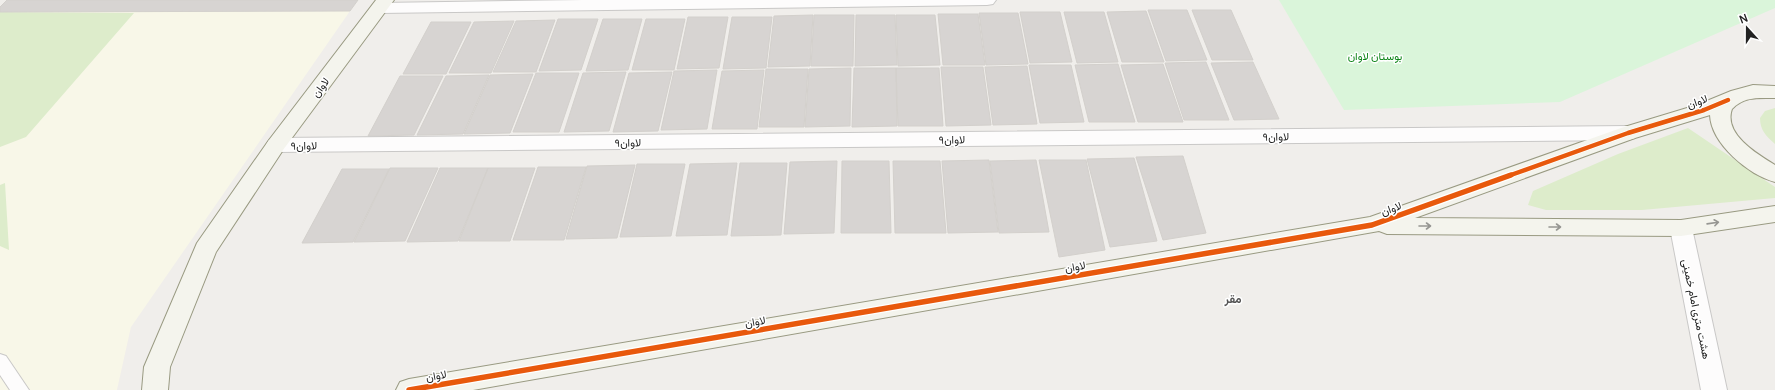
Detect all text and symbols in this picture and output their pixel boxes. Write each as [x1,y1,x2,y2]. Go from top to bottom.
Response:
north arrow [1727,8,1767,48]
text: N [1737,10,1750,27]
park label: بوستان لاوان [1348,48,1402,63]
street label: لاوان [308,74,332,100]
street label: لاوان [1685,90,1709,112]
street label: ۹لاوان [1263,128,1289,144]
street label: ۹لاوان [939,131,965,147]
street label: ۹لاوان [615,134,641,150]
street label: ۹لاوان [291,137,317,153]
street label: لاوان [1379,197,1403,219]
one-way arrow [1706,219,1719,227]
one-way arrow [1418,222,1431,230]
one-way arrow [1548,223,1561,231]
street label: لاوان [1063,257,1087,275]
street label: هشت متری امام خمینی [1678,258,1715,361]
district label: مقر [1223,290,1242,307]
street label: لاوان [743,312,767,330]
street label: لاوان [424,366,448,384]

